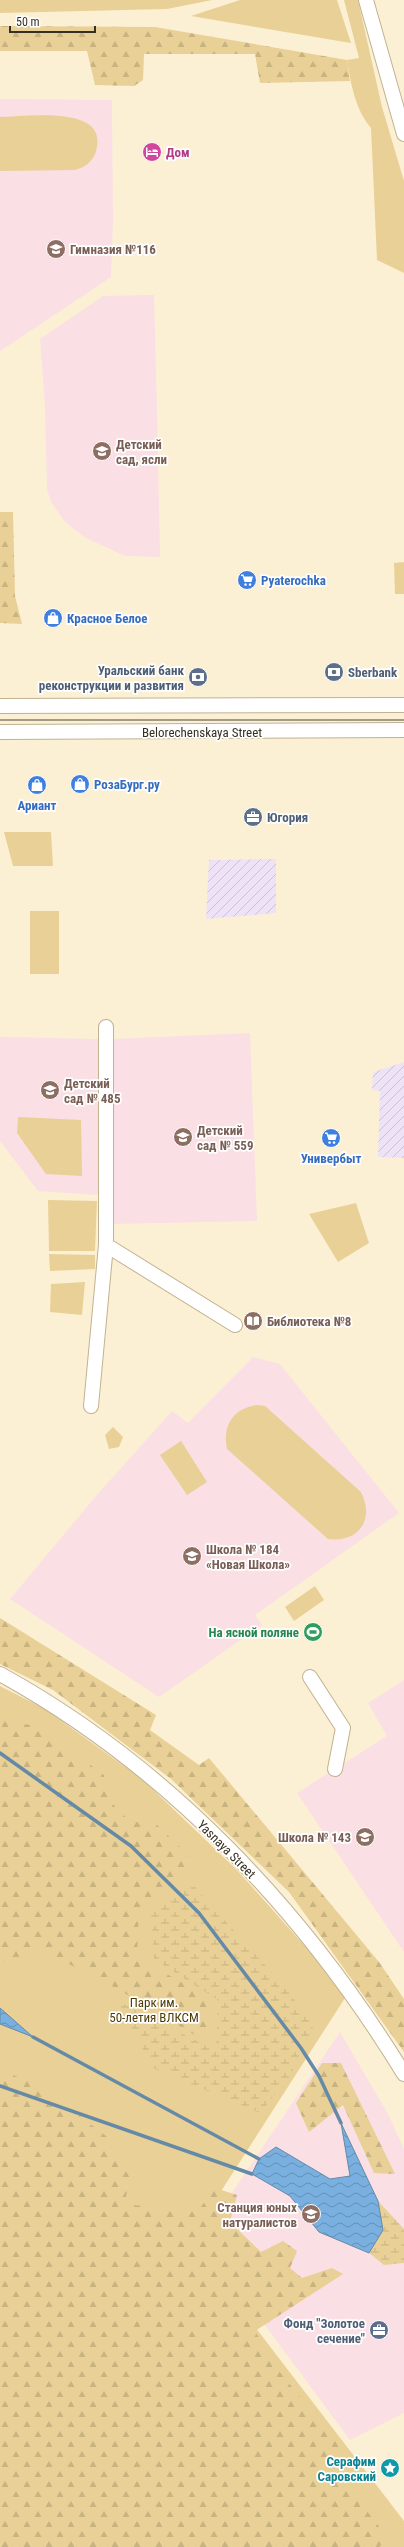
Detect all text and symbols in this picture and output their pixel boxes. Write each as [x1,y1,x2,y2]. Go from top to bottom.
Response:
scale bar [10,8,95,34]
text: 50 m [16,15,40,29]
hotel icon: Дом [141,141,163,163]
place label: Дом [166,145,190,160]
school or university icon: Гимназия №116 [45,238,67,260]
place label: Гимназия №116 [70,242,156,257]
place label: Детский сад, ясли [116,437,167,467]
school or university icon: Детский сад, ясли [91,440,113,462]
supermarket icon: Pyaterochka [236,569,258,591]
place label: Pyaterochka [261,573,326,588]
shop icon: Красное Белое [42,607,64,629]
place label: Красное Белое [67,611,148,626]
bank icon: Sberbank [323,661,345,683]
place label: Уральский банк реконструкции и развития [39,663,184,693]
place label: Sberbank [348,665,398,680]
bank icon: Уральский банк реконструкции и развития [187,666,209,688]
street label: Belorechenskaya Street [142,725,262,740]
shop icon: РозаБург.ру [69,773,91,795]
shop icon: Ариант [26,774,48,796]
place label: РозаБург.ру [94,777,160,792]
place label: Ариант [18,798,57,813]
office icon: Югория [242,806,264,828]
place label: Югория [267,810,308,825]
place label: Детский сад № 485 [64,1076,121,1106]
school or university icon: Детский сад № 485 [39,1079,61,1101]
place label: Детский сад № 559 [197,1123,253,1153]
school or university icon: Детский сад № 559 [172,1126,194,1148]
supermarket icon: Универбыт [320,1127,342,1149]
place label: Универбыт [301,1151,361,1166]
library icon: Библиотека №8 [242,1310,264,1332]
place label: Библиотека №8 [267,1314,351,1329]
place label: Школа № 184 «Новая Школа» [206,1542,290,1572]
school or university icon: Школа № 184 «Новая Школа» [181,1545,203,1567]
sports icon: На ясной поляне [302,1621,324,1643]
place label: На ясной поляне [209,1625,299,1640]
street label: Yasnaya Street [194,1817,259,1882]
school or university icon: Школа № 143 [354,1826,376,1848]
place label: Школа № 143 [278,1830,351,1845]
park label: Парк им. 50-летия ВЛКСМ [109,1995,199,2025]
place label: Станция юных натуралистов [217,2200,298,2230]
school or university icon: Станция юных натуралистов [300,2203,322,2225]
place label: Фонд "Золотое сечение" [284,2316,365,2346]
office icon: Фонд "Золотое сечение" [368,2319,390,2341]
place label: Серафим Саровский [318,2454,376,2484]
place icon: Серафим Саровский [379,2457,401,2479]

